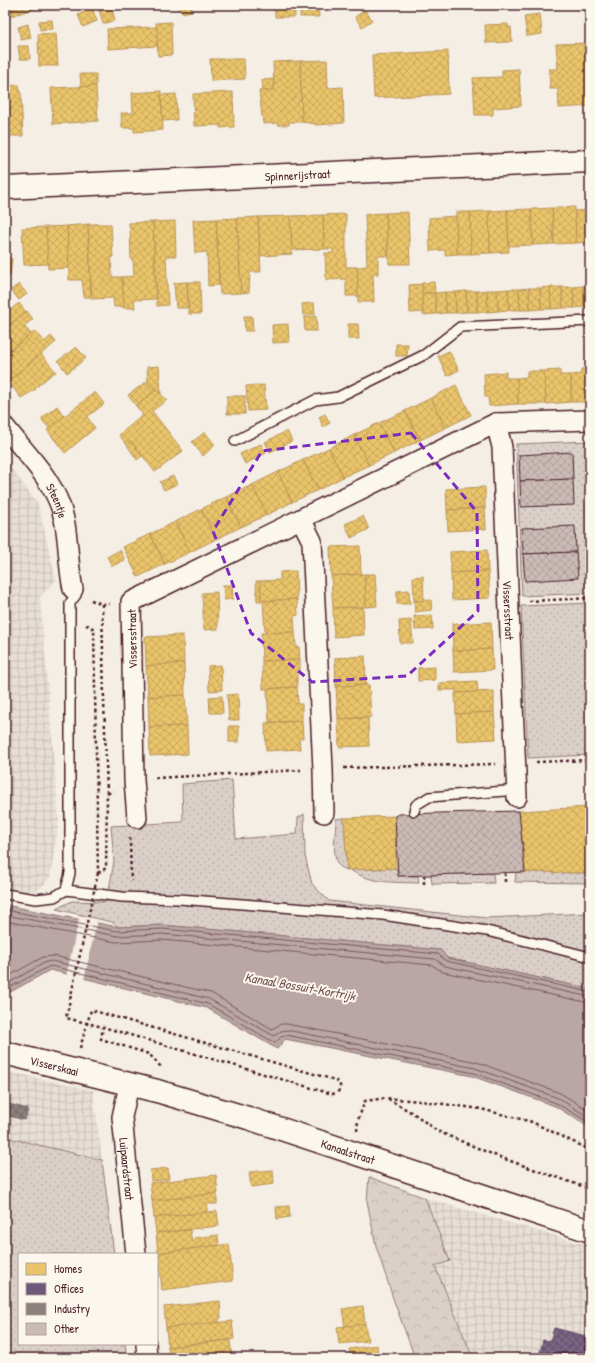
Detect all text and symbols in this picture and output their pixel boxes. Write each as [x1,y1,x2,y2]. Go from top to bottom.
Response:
street label: Spinnerijstraat [264,164,332,185]
street label: Steentje [43,480,72,520]
street label: Vissersstraat [499,580,519,641]
street label: Vissersstraat [123,608,141,669]
water label: Kanaal Bossuit-Kortrijk [243,967,358,1005]
street label: Visserskaai [28,1051,81,1080]
street label: Kanaalstraat [319,1134,378,1168]
street label: Luipaardstraat [116,1137,139,1202]
legend [18,1253,158,1345]
text: Homes [54,1260,82,1277]
text: Offices [54,1280,84,1297]
text: Industry [54,1300,90,1317]
text: Other [54,1320,80,1337]

